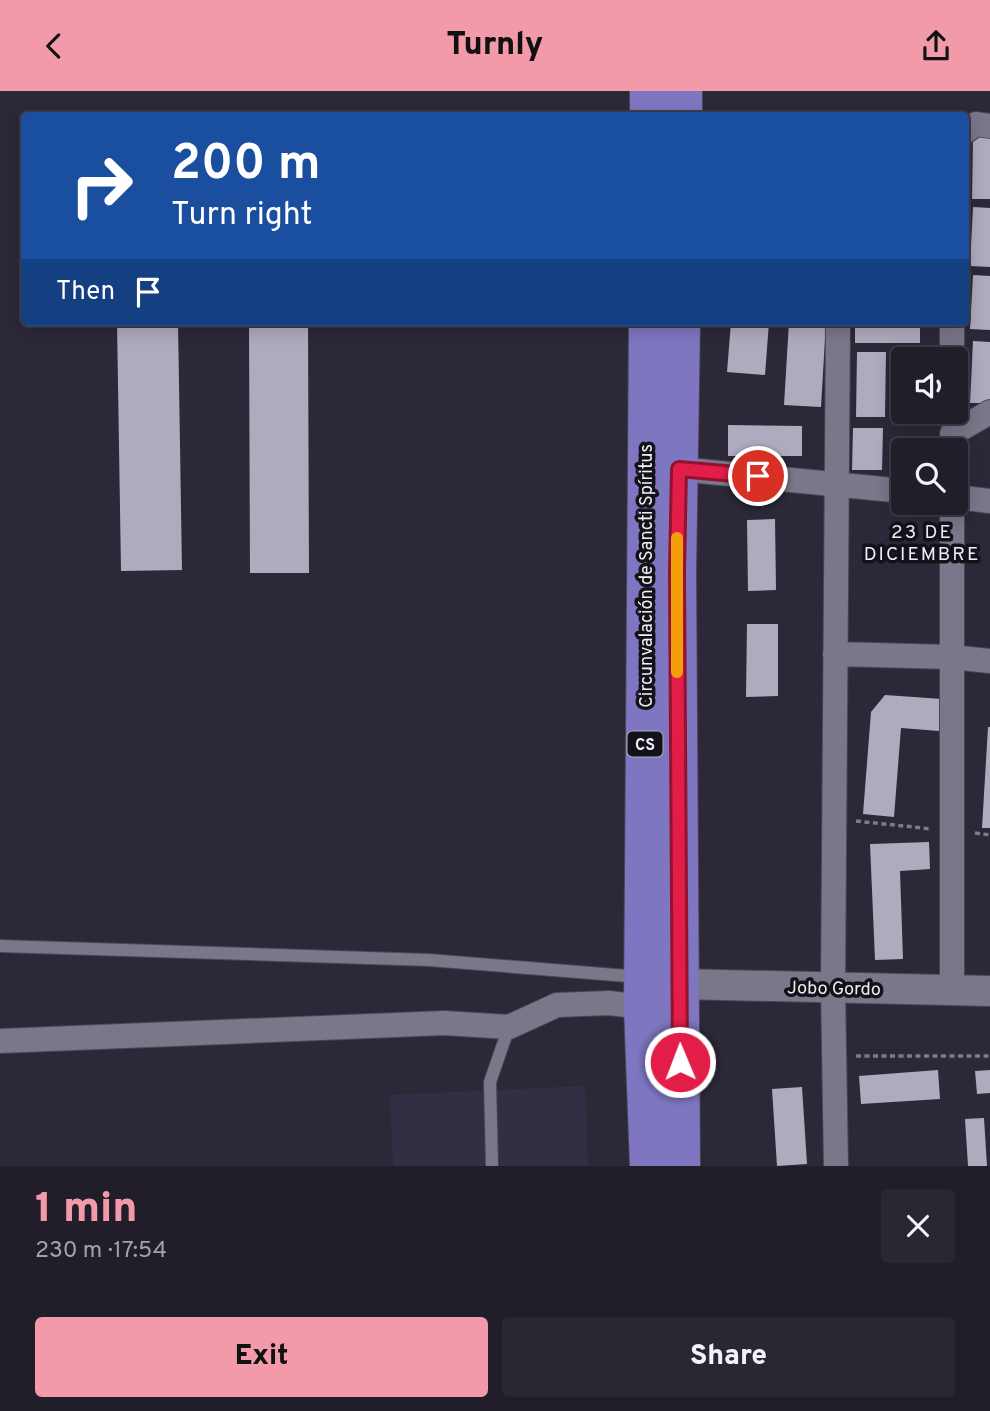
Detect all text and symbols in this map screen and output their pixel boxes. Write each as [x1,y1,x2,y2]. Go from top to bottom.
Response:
text: Turnly [447,26,543,66]
icon: back [35,27,73,65]
icon: share [917,27,955,65]
text: 200 m [171,135,321,197]
icon: right [56,140,147,231]
text: Turn right [171,196,313,236]
icon: arrive [129,273,167,311]
text: Then [56,276,115,309]
map controls [891,347,968,515]
button: sound [891,347,968,424]
button: search [891,438,968,515]
street label: Circunvalación de Sancti Spíritus [636,444,659,708]
pin [728,446,788,506]
icon: arrive [739,457,777,495]
district label: 23 DE DICIEMBRE [864,521,980,567]
road number: CS [628,731,662,757]
street label: Jobo Gordo [787,977,881,1002]
position arrow [643,1025,717,1099]
text: 1 min [35,1184,138,1237]
button: close [881,1189,955,1263]
text: 230 m · 17:54 [35,1237,167,1266]
button: Exit [35,1317,488,1397]
button: Share [502,1317,955,1397]

